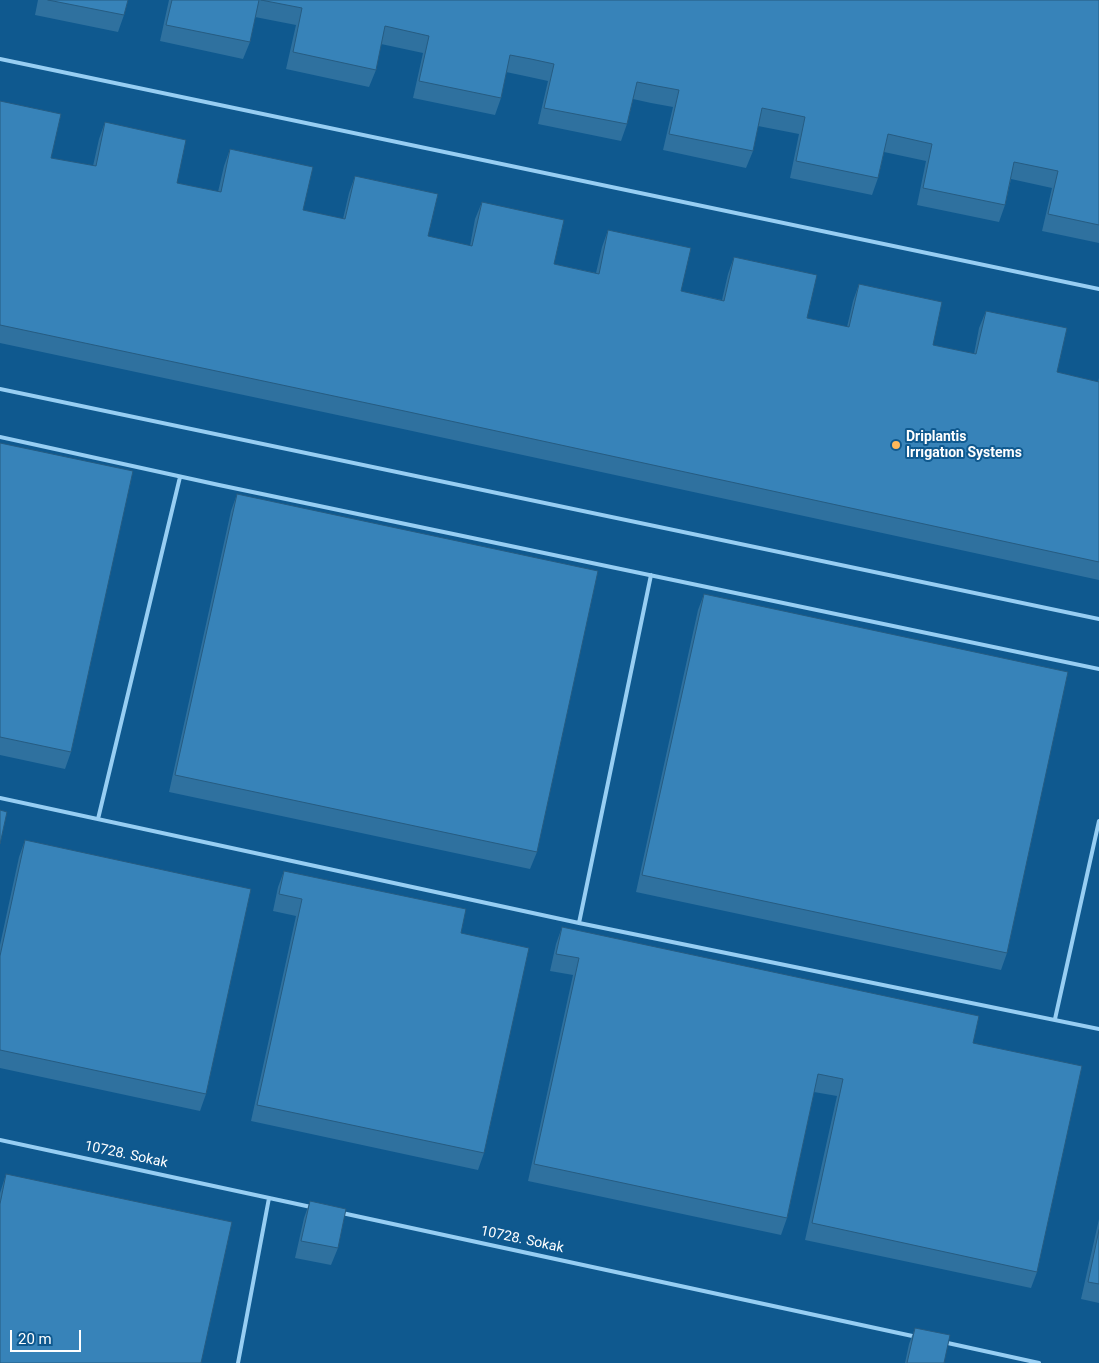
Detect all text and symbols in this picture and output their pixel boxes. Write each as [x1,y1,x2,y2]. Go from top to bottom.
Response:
place label: Driplantis Irrıgatıon Systems [906,429,1022,462]
marker: Driplantis Irrıgatıon Systems [890,439,902,451]
street label: 10728. Sokak [83,1138,169,1172]
street label: 10728. Sokak [479,1223,565,1257]
scale bar [12,1320,84,1352]
text: 20 m [18,1330,52,1348]

